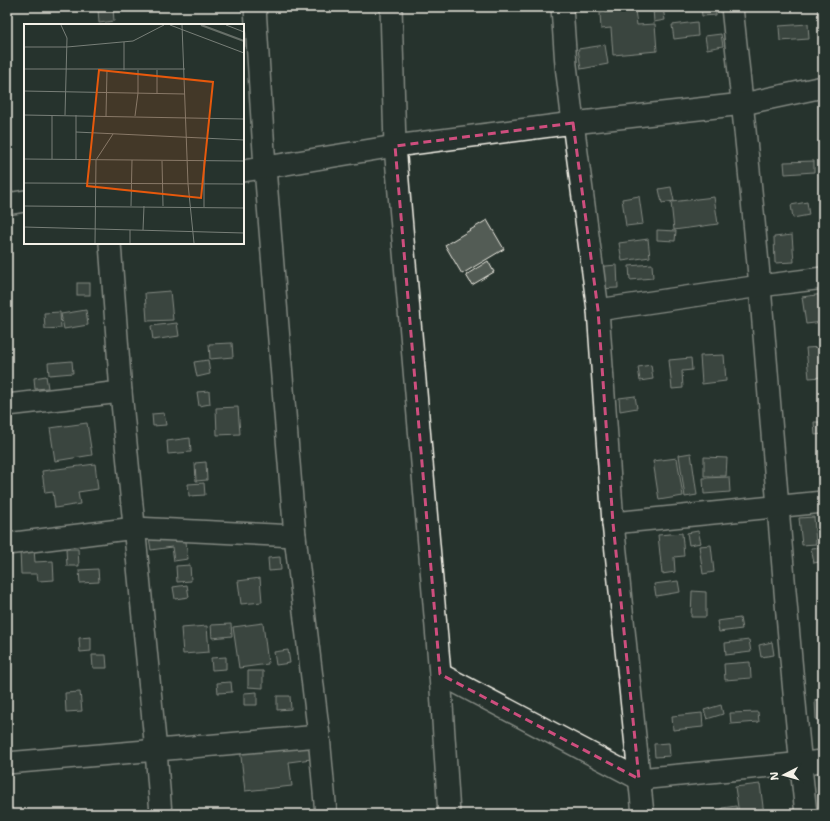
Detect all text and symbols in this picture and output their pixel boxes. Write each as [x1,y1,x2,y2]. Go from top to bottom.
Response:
inset map [24,24,244,244]
north arrow [764,755,804,795]
text: N [767,771,782,781]

